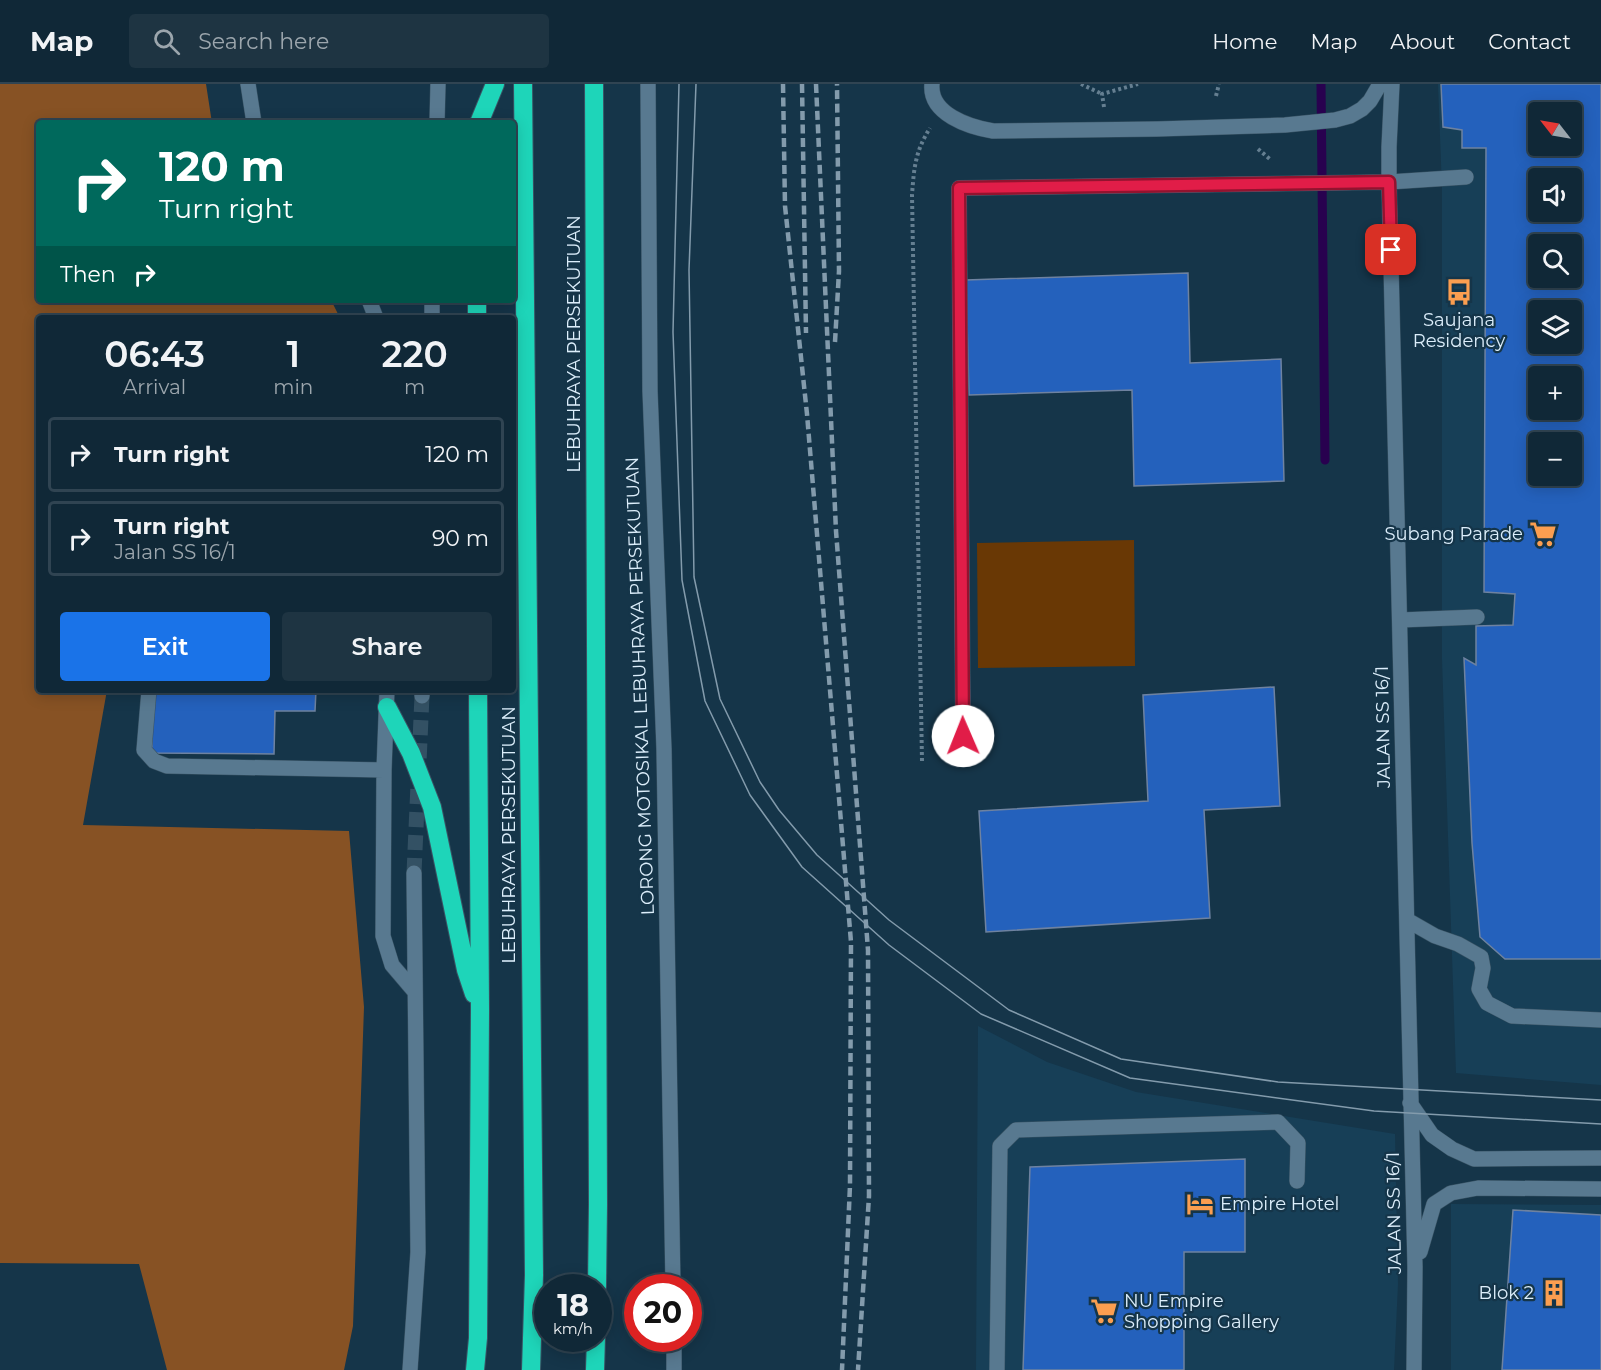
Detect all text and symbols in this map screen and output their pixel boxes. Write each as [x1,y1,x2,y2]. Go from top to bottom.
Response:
search box [129,14,549,68]
text: Map [30,24,93,58]
icon: search [150,25,183,58]
text: Search here [198,28,329,55]
text: Home [1212,29,1277,54]
text: Map [1310,29,1357,54]
text: About [1390,29,1455,54]
text: Contact [1488,29,1571,54]
north arrow [1528,102,1582,156]
map controls [1528,102,1582,486]
text: 120 m [159,140,285,192]
icon: right [60,144,138,222]
button: sound [1528,168,1582,222]
text: Turn right [159,192,294,225]
street label: LEBUHRAYA PERSEKUTUAN [563,215,585,473]
pin [1365,224,1416,275]
icon: arrive [1374,233,1407,266]
button: search [1528,234,1582,288]
icon: right [128,258,161,291]
text: Then [60,261,116,288]
bus stop icon: Saujana Residency [1444,277,1474,307]
button: layers [1528,300,1582,354]
place label: Saujana Residency [1413,309,1506,352]
text: 06:43 [104,332,205,376]
text: 1 [286,332,300,376]
text: 220 [382,332,448,376]
button: + [1528,366,1582,420]
text: Arrival [123,375,186,399]
text: min [273,375,313,399]
text: m [404,375,425,399]
button: − [1528,432,1582,486]
icon: right [63,438,96,471]
text: Turn right [114,441,229,468]
text: 120 m [425,441,489,468]
street label: LORONG MOTOSIKAL LEBUHRAYA PERSEKUTUAN [621,456,659,916]
text: Turn right [114,513,229,540]
supermarket icon: Subang Parade [1528,519,1558,549]
icon: right [63,522,96,555]
place label: Subang Parade [1384,523,1523,545]
text: 90 m [432,525,489,552]
text: Jalan SS 16/1 [114,540,236,564]
button: Exit [60,612,270,681]
button: Share [282,612,492,681]
street label: JALAN SS 16/1 [1371,666,1395,789]
position arrow [931,704,995,768]
street label: LEBUHRAYA PERSEKUTUAN [498,706,520,964]
street label: JALAN SS 16/1 [1382,1152,1406,1275]
hotel icon: Empire Hotel [1185,1189,1215,1219]
place label: Empire Hotel [1220,1193,1339,1215]
speed limit sign: 20 [624,1274,702,1352]
building icon: Blok 2 [1539,1278,1569,1308]
place label: Blok 2 [1479,1282,1534,1304]
text: 18 [557,1287,589,1324]
place label: NU Empire Shopping Gallery [1124,1290,1279,1333]
supermarket icon: NU Empire Shopping Gallery [1089,1296,1119,1326]
text: km/h [553,1319,593,1338]

